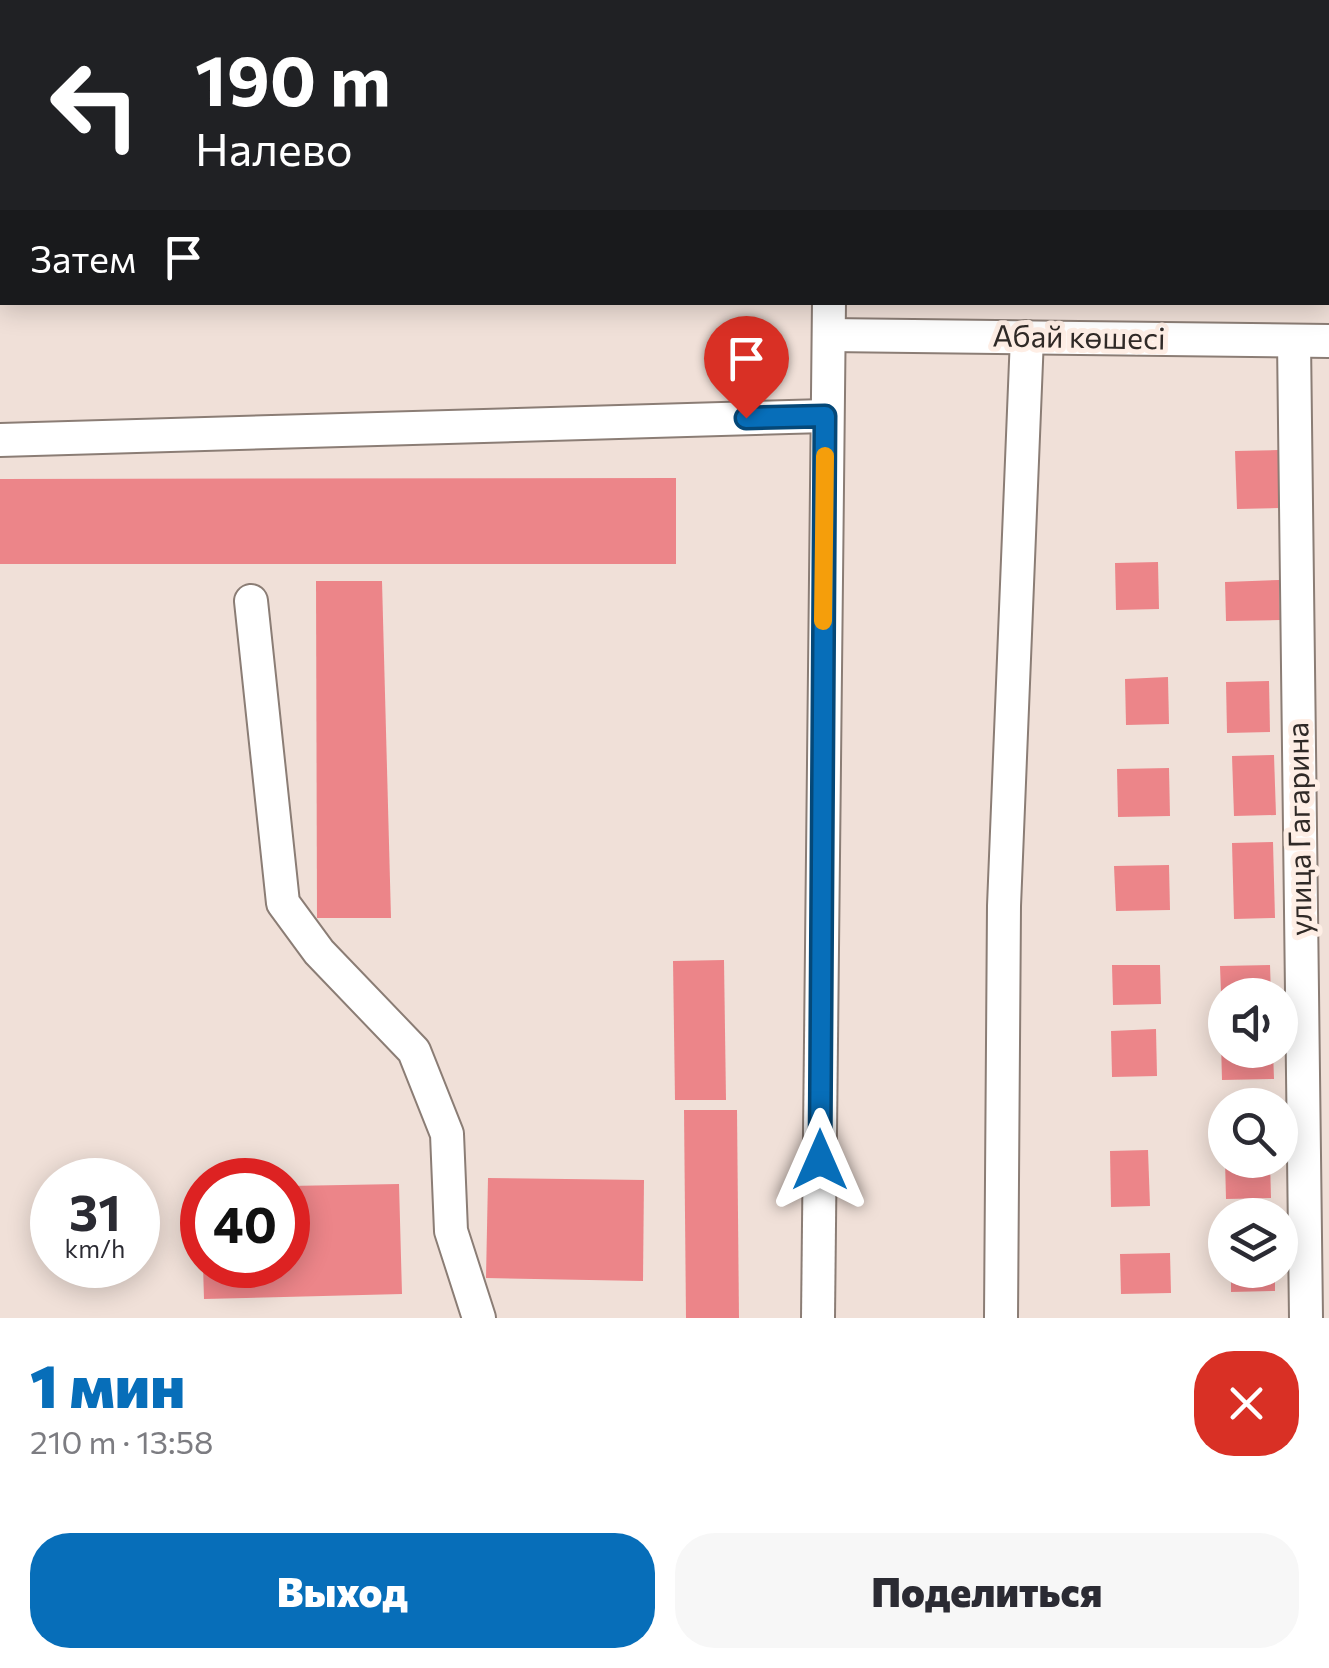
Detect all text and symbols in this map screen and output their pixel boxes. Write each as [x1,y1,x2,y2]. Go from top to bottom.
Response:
text: 190 m [195,35,391,120]
icon: left [30,40,160,170]
text: Налево [195,120,353,175]
icon: arrive [156,230,211,285]
text: Затем [30,234,136,281]
street label: Абай көшесі [992,315,1166,356]
pin [704,316,789,419]
icon: arrive [719,331,774,386]
street label: улица Гагарина [1277,722,1318,936]
map controls [1208,978,1298,1288]
button: sound [1208,978,1298,1068]
button: search [1208,1088,1298,1178]
position arrow [768,1108,872,1212]
speed limit sign: 40 [180,1158,310,1288]
text: 31 [69,1180,121,1241]
button: layers [1208,1198,1298,1288]
text: km/h [65,1233,125,1263]
text: 1 мин [30,1347,185,1420]
button: close [1194,1351,1299,1456]
text: 210 m · 13:58 [30,1421,213,1461]
button: Выход [30,1533,655,1648]
button: Поделиться [675,1533,1299,1648]

